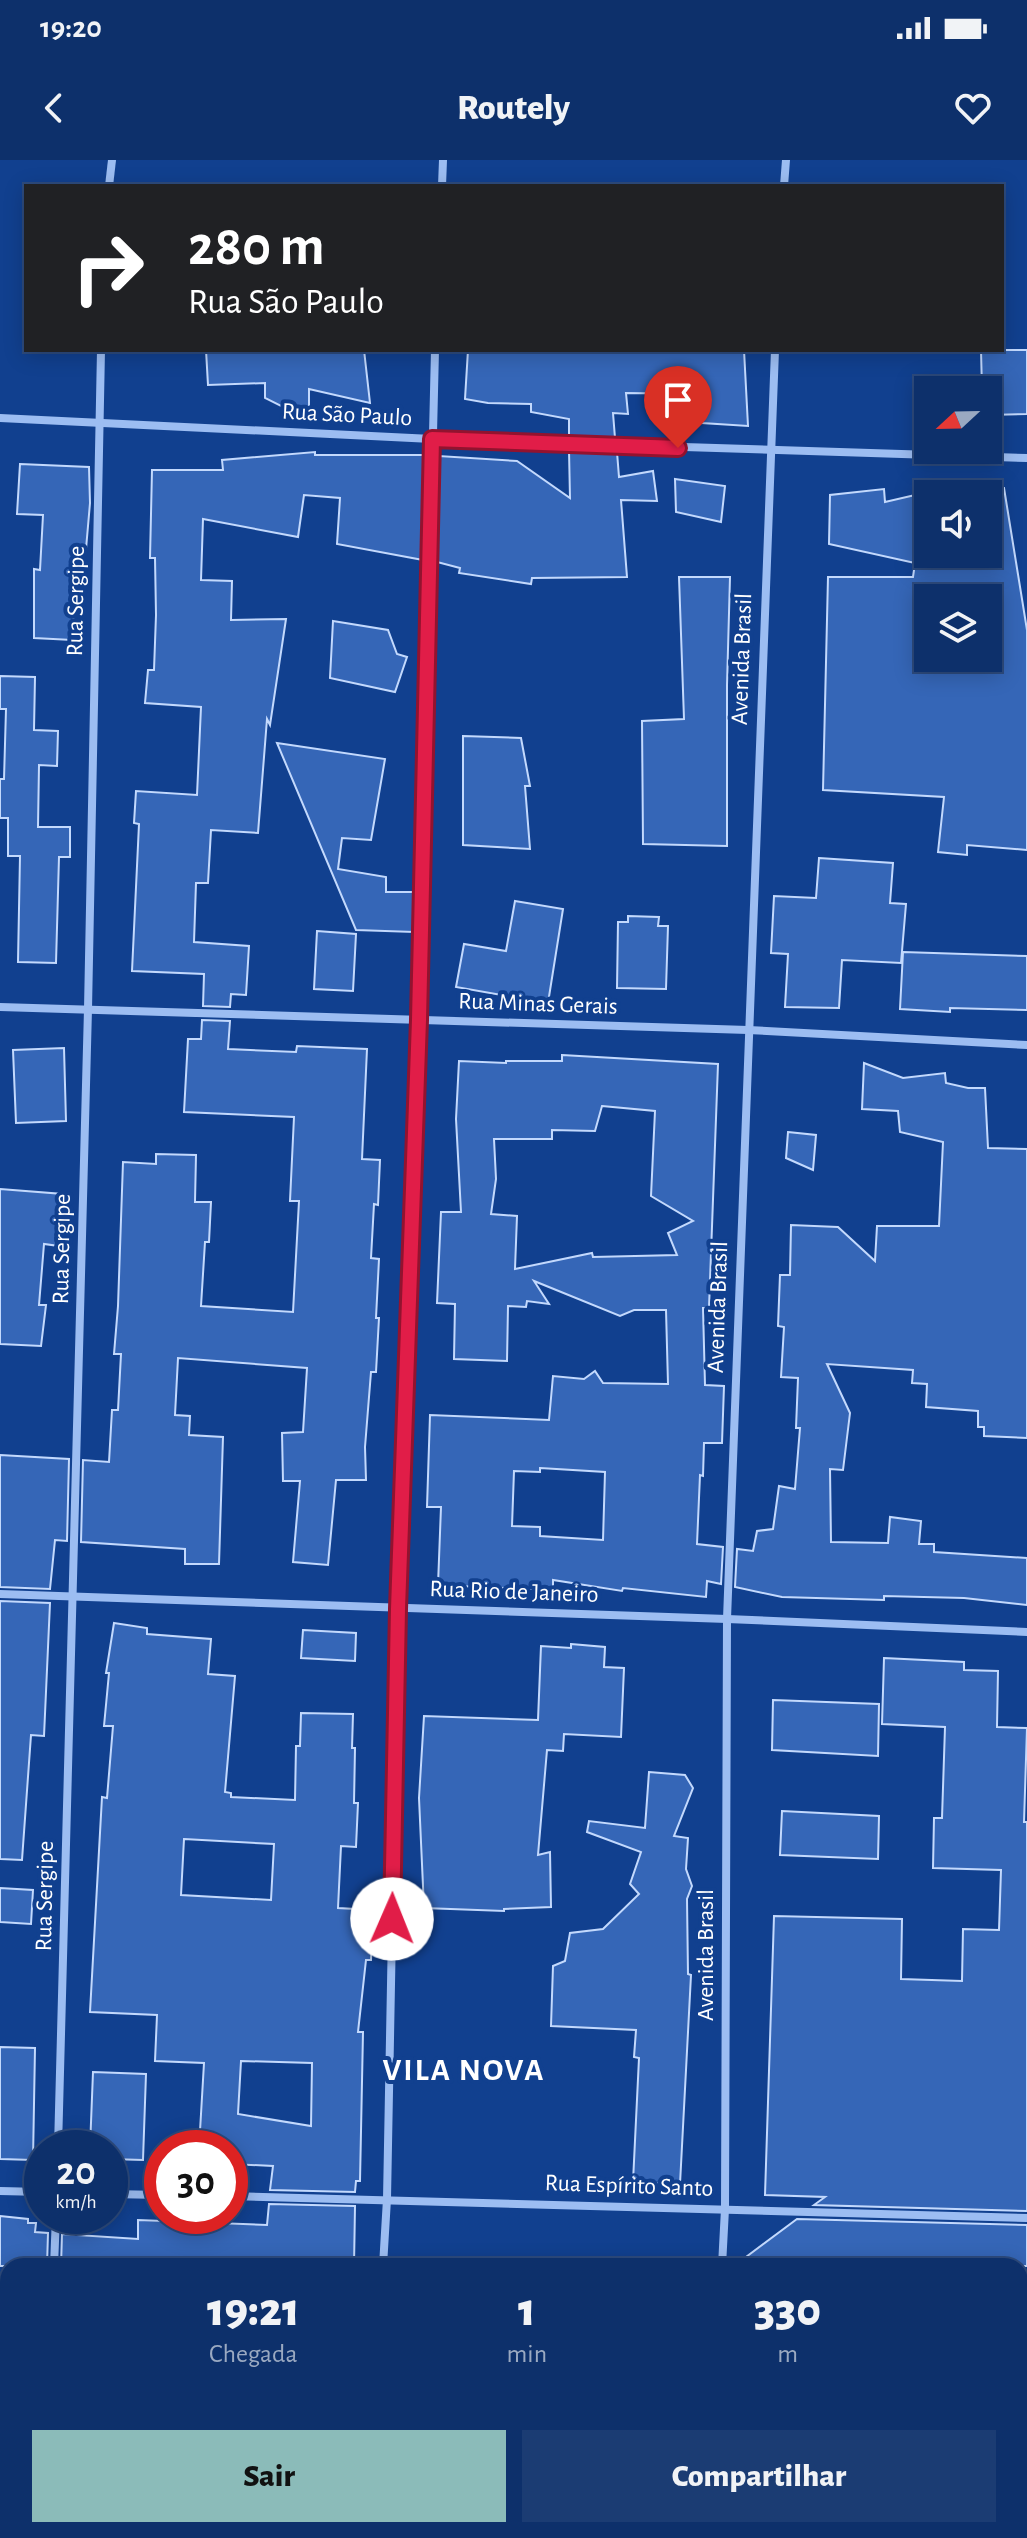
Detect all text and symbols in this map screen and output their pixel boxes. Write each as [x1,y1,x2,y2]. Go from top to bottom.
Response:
text: 19:20 [40,13,102,43]
icon: back [32,86,76,130]
icon: heart [951,86,995,130]
text: Routely [457,90,570,126]
icon: right [56,216,160,320]
text: 280 m [188,219,325,275]
text: Rua São Paulo [188,284,384,320]
pin [644,366,712,448]
north arrow [914,376,1002,464]
map controls [914,376,1002,672]
icon: arrive [656,378,700,422]
street label: Rua São Paulo [281,400,413,430]
button: sound [914,480,1002,568]
street label: Rua Sergipe [63,546,89,656]
button: layers [914,584,1002,672]
street label: Avenida Brasil [728,593,756,725]
street label: Rua Minas Gerais [458,989,618,1019]
street label: Rua Sergipe [49,1194,75,1304]
street label: Avenida Brasil [704,1241,732,1373]
street label: Rua Rio de Janeiro [429,1577,599,1607]
street label: Rua Sergipe [32,1841,58,1951]
position arrow [350,1877,434,1961]
street label: Avenida Brasil [694,1889,718,2021]
district label: VILA NOVA [383,2054,545,2086]
speed limit sign: 30 [144,2130,248,2234]
text: 20 [56,2152,96,2192]
street label: Rua Espírito Santo [544,2171,714,2201]
text: km/h [55,2192,97,2212]
text: 19:21 [207,2287,300,2335]
text: 1 [518,2287,536,2335]
text: 330 [754,2287,821,2335]
text: Chegada [209,2341,298,2367]
text: min [507,2341,547,2367]
text: m [777,2341,798,2367]
button: Sair [32,2430,506,2522]
button: Compartilhar [522,2430,996,2522]

